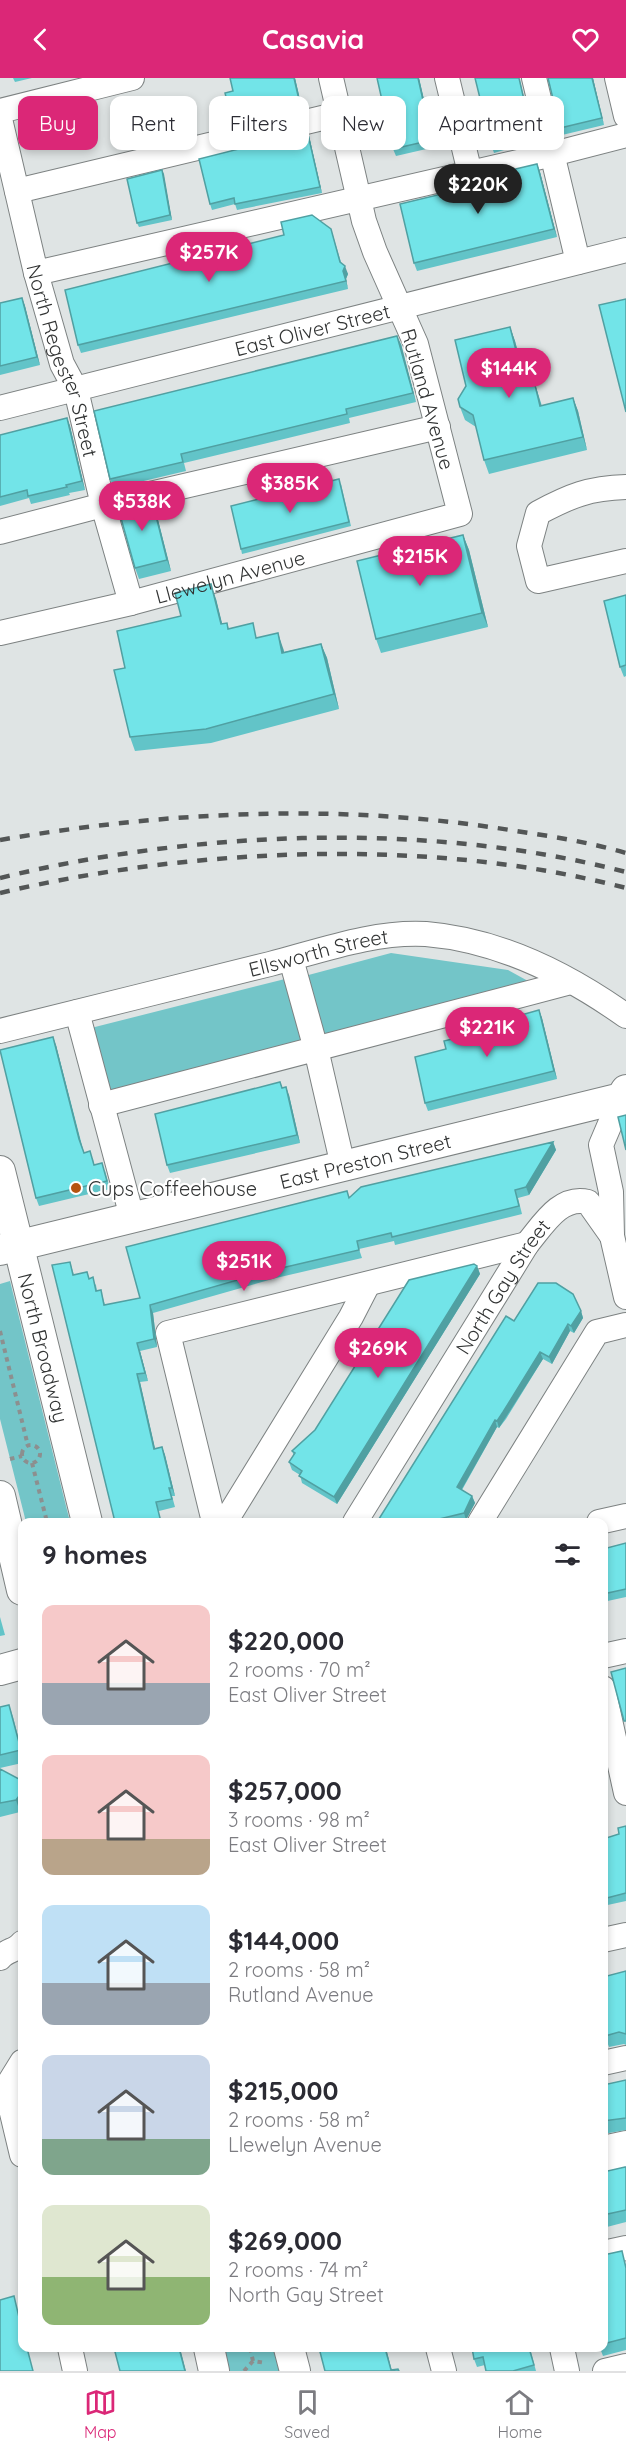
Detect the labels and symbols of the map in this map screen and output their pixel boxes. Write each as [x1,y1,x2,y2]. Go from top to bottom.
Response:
pin: $220K [436,164,520,215]
pin: $257K [167,232,251,283]
street label: North Regester Street [22,262,104,460]
street label: East Oliver Street [232,298,393,361]
street label: Rutland Avenue [396,326,460,472]
pin: $144K [467,348,551,399]
pin: $385K [248,463,332,514]
pin: $538K [100,481,184,532]
pin: $215K [378,536,462,587]
street label: Llewelyn Avenue [153,544,308,608]
street label: Ellsworth Street [246,923,390,981]
pin: $221K [445,1007,529,1058]
street label: East Preston Street [277,1128,454,1194]
place label: Cups Coffeehouse [88,1176,257,1201]
marker: Cups Coffeehouse [69,1181,83,1195]
street label: North Gay Street [450,1213,555,1358]
pin: $251K [202,1241,286,1292]
street label: North Broadway [13,1270,74,1425]
pin: $269K [336,1328,420,1379]

